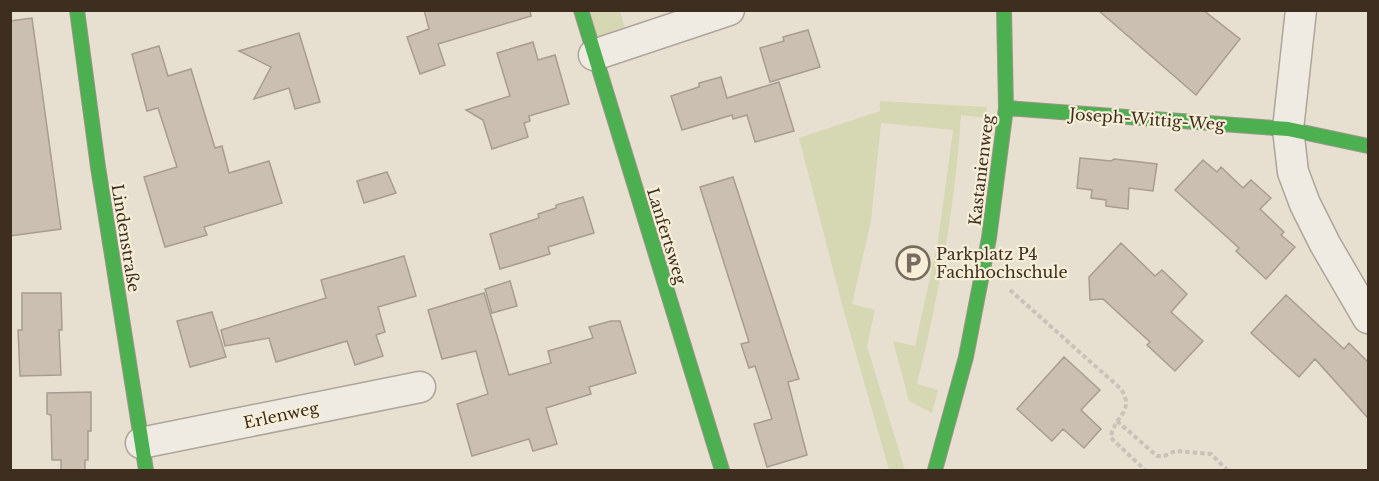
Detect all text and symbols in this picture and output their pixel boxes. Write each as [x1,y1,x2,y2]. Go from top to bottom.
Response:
street label: Joseph-Wittig-Weg [1067,103,1226,134]
street label: Kastanienweg [964,113,998,227]
street label: Lindenstraße [108,183,144,293]
street label: Lanfertsweg [643,185,691,287]
place label: Parkplatz P4 Fachhochschule [936,244,1068,282]
parking icon: Parkplatz P4 Fachhochschule [895,245,931,281]
street label: Erlenweg [242,397,321,433]

